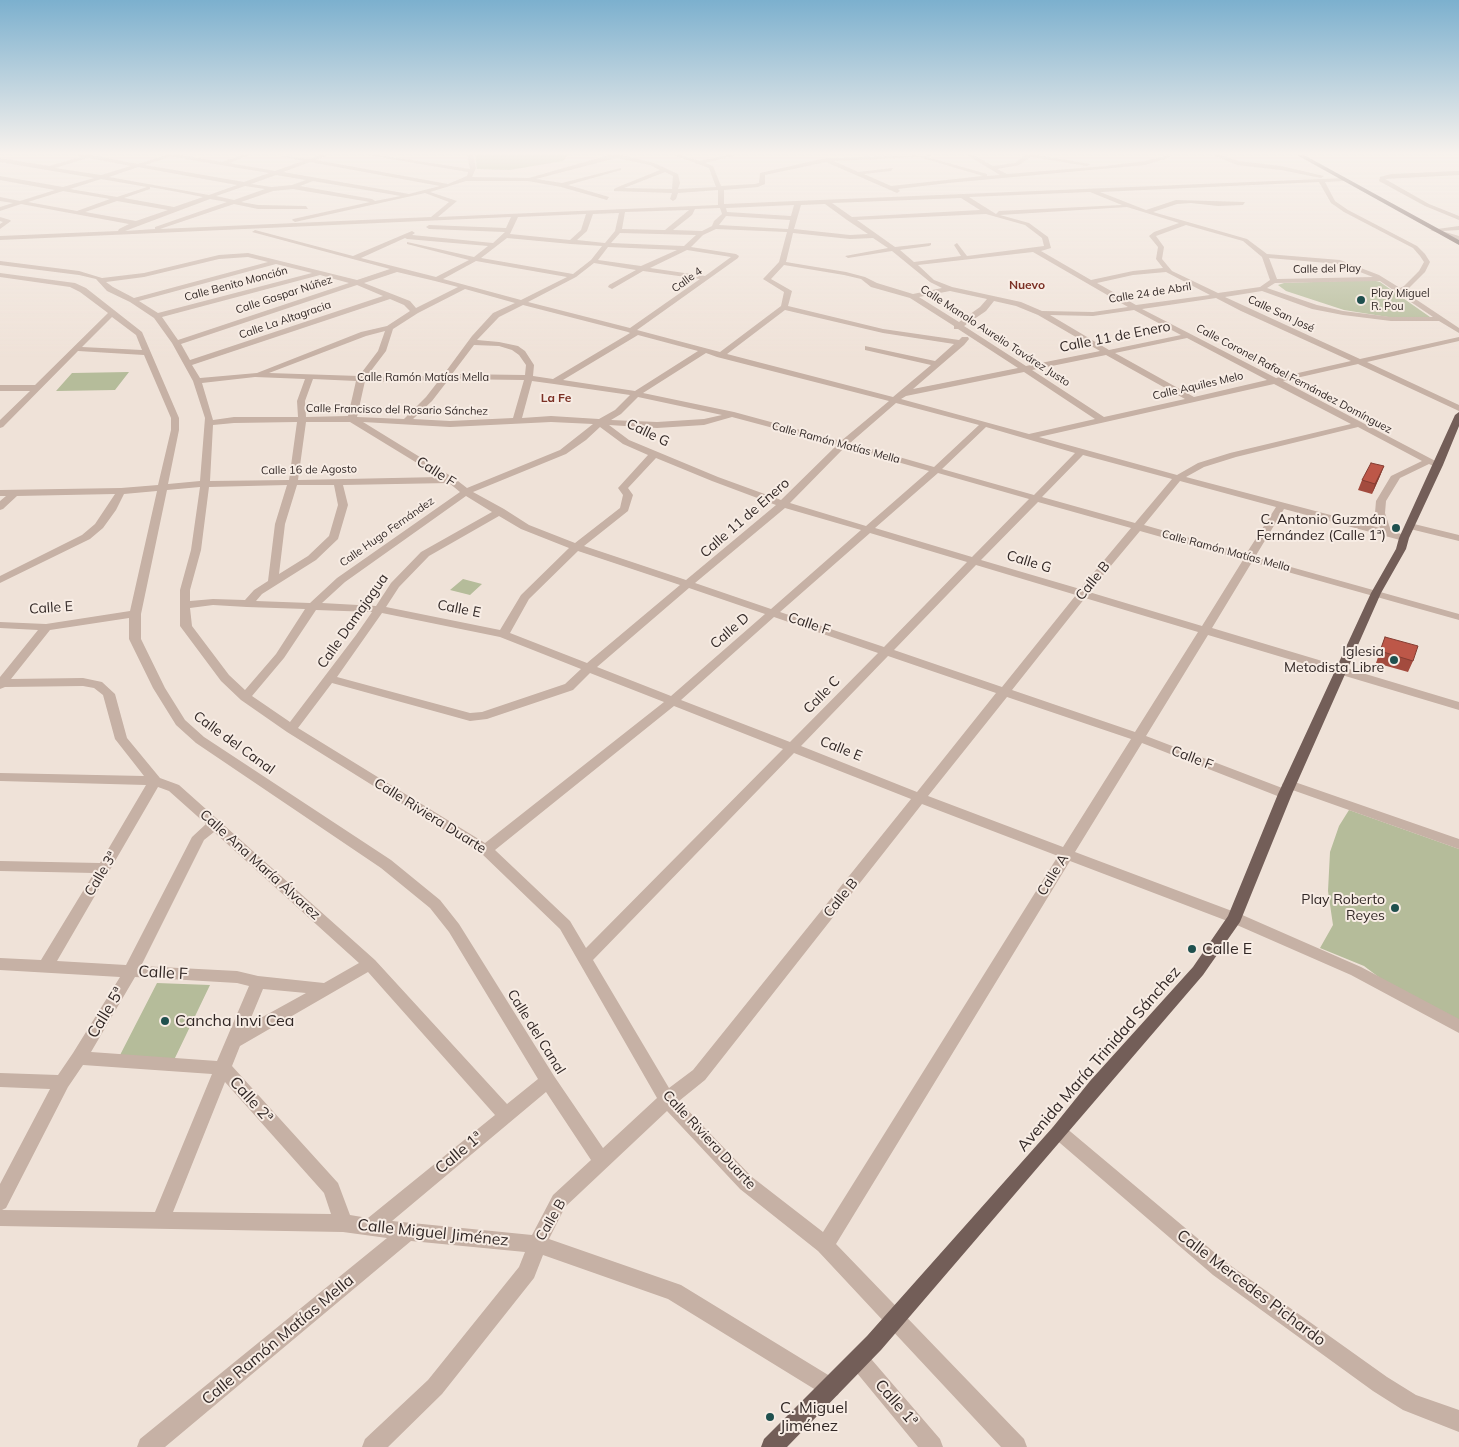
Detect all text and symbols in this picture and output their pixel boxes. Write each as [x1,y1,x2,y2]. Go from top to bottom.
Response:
street label: Calle del Play [1293,262,1361,276]
street label: Calle Benito Monción [183,264,289,304]
street label: Calle 4 [669,264,705,296]
street label: Calle Gaspar Núñez [234,273,334,317]
district label: Nuevo [1009,278,1045,292]
street label: Calle 24 de Abril [1108,280,1192,306]
street label: Calle Manolo Aurelio Tavárez Justo [918,283,1072,389]
place label: Play Miguel R. Pou [1371,287,1430,313]
street label: Calle San José [1246,293,1316,335]
marker: Play Miguel R. Pou [1355,294,1367,306]
street label: Calle La Altagracia [237,298,333,342]
street label: Calle 11 de Enero [1058,318,1172,356]
street label: Calle Coronel Rafael Fernández Domínguez [1194,322,1394,436]
street label: Calle Aquiles Melo [1151,369,1245,403]
street label: Calle Ramón Matías Mella [357,371,489,385]
district label: La Fe [541,391,571,405]
street label: Calle Francisco del Rosario Sánchez [306,402,488,418]
street label: Calle G [624,415,672,451]
street label: Calle Ramón Matías Mella [770,420,902,466]
street label: Calle F [413,453,459,491]
street label: Calle 16 de Agosto [261,463,357,477]
street label: Calle 11 de Enero [697,475,793,561]
street label: Calle Hugo Fernández [337,494,437,570]
place label: C. Antonio Guzmán Fernández (Calle 1ª) [1256,512,1386,544]
marker: C. Antonio Guzmán Fernández (Calle 1ª) [1390,522,1402,534]
street label: Calle Ramón Matías Mella [1160,528,1292,574]
street label: Calle G [1005,547,1053,577]
street label: Calle B [1072,558,1114,604]
street label: Calle Damajagua [314,570,392,672]
street label: Calle E [436,597,482,621]
street label: Calle E [29,598,73,618]
street label: Calle F [786,609,832,639]
street label: Calle D [707,610,753,652]
place label: Iglesia Metodista Libre [1284,644,1384,676]
marker: Iglesia Metodista Libre [1388,654,1400,666]
street label: Calle C [800,673,844,717]
street label: Calle del Canal [190,708,278,778]
street label: Calle E [817,733,865,765]
street label: Calle F [1169,742,1215,774]
street label: Calle Riviera Duarte [371,775,489,857]
street label: Calle Ana María Álvarez [196,806,324,924]
street label: Calle 3ª [81,849,121,899]
street label: Calle A [1034,851,1072,899]
street label: Calle B [820,875,862,921]
place label: Play Roberto Reyes [1301,892,1385,924]
marker: Play Roberto Reyes [1389,902,1401,914]
place label: Calle E [1202,939,1252,959]
marker: Calle E [1186,943,1198,955]
street label: Calle F [138,962,188,984]
street label: Avenida María Trinidad Sánchez [1013,962,1185,1156]
street label: Calle 5ª [83,984,129,1042]
street label: Calle del Canal [503,987,569,1077]
place label: Cancha Invi Cea [175,1011,294,1031]
marker: Cancha Invi Cea [159,1015,171,1027]
street label: Calle 2ª [225,1073,277,1127]
street label: Calle Riviera Duarte [659,1087,759,1193]
street label: Calle 1ª [432,1128,486,1178]
street label: Calle B [532,1196,570,1244]
street label: Calle Miguel Jiménez [356,1216,510,1250]
street label: Calle Mercedes Pichardo [1173,1226,1329,1350]
street label: Calle Ramón Matías Mella [198,1271,358,1409]
street label: Calle 1ª [871,1376,921,1430]
place label: C. Miguel Jiménez [780,1398,848,1436]
marker: C. Miguel Jiménez [764,1411,776,1423]

